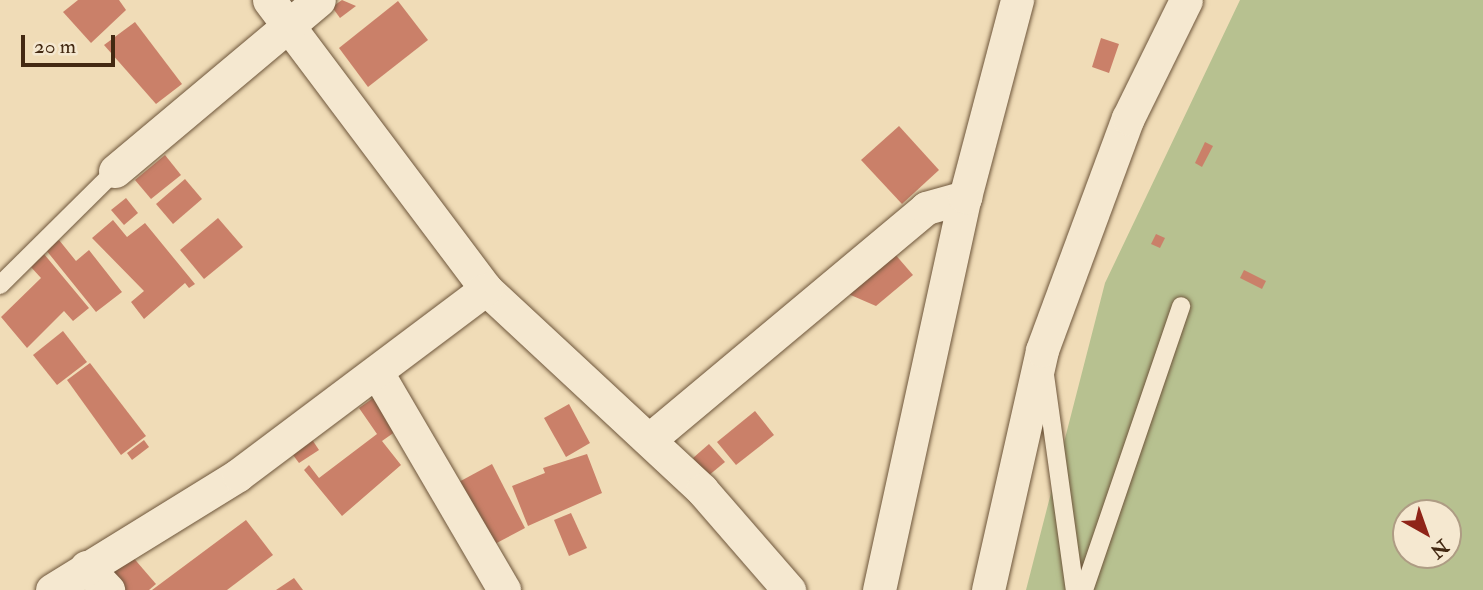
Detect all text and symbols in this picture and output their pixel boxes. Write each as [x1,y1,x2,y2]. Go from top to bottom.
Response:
scale bar [24,21,119,65]
text: 20 m [34,33,76,60]
north arrow [1392,499,1462,569]
text: N [1425,534,1453,563]

